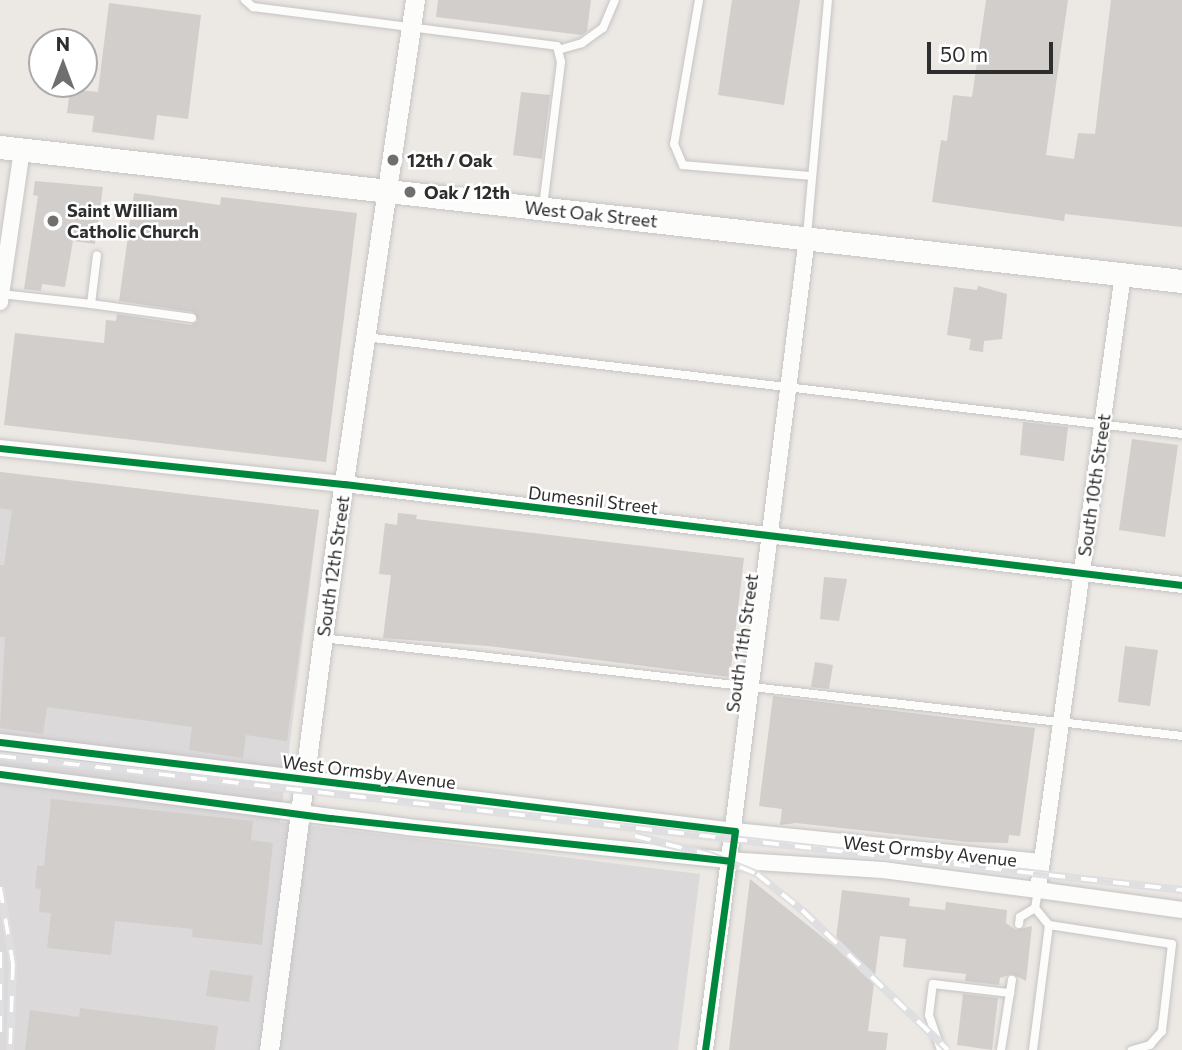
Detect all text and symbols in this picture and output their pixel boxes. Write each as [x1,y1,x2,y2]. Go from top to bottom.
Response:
north arrow [28,28,98,98]
scale bar [930,28,1056,72]
text: N [56,32,70,55]
text: 50 m [940,41,988,66]
place label: 12th / Oak [407,149,493,171]
marker: 12th / Oak [385,152,401,168]
place label: Oak / 12th [424,181,510,203]
marker: Oak / 12th [402,184,418,200]
street label: West Oak Street [523,196,659,232]
place label: Saint William Catholic Church [67,200,199,242]
marker: Saint William Catholic Church [45,213,61,229]
street label: South 10th Street [1073,412,1115,558]
street label: Dumesnil Street [527,481,659,519]
street label: South 12th Street [312,494,354,638]
street label: South 11th Street [722,572,762,714]
street label: West Ormsby Avenue [281,751,457,793]
street label: West Ormsby Avenue [842,831,1018,871]

